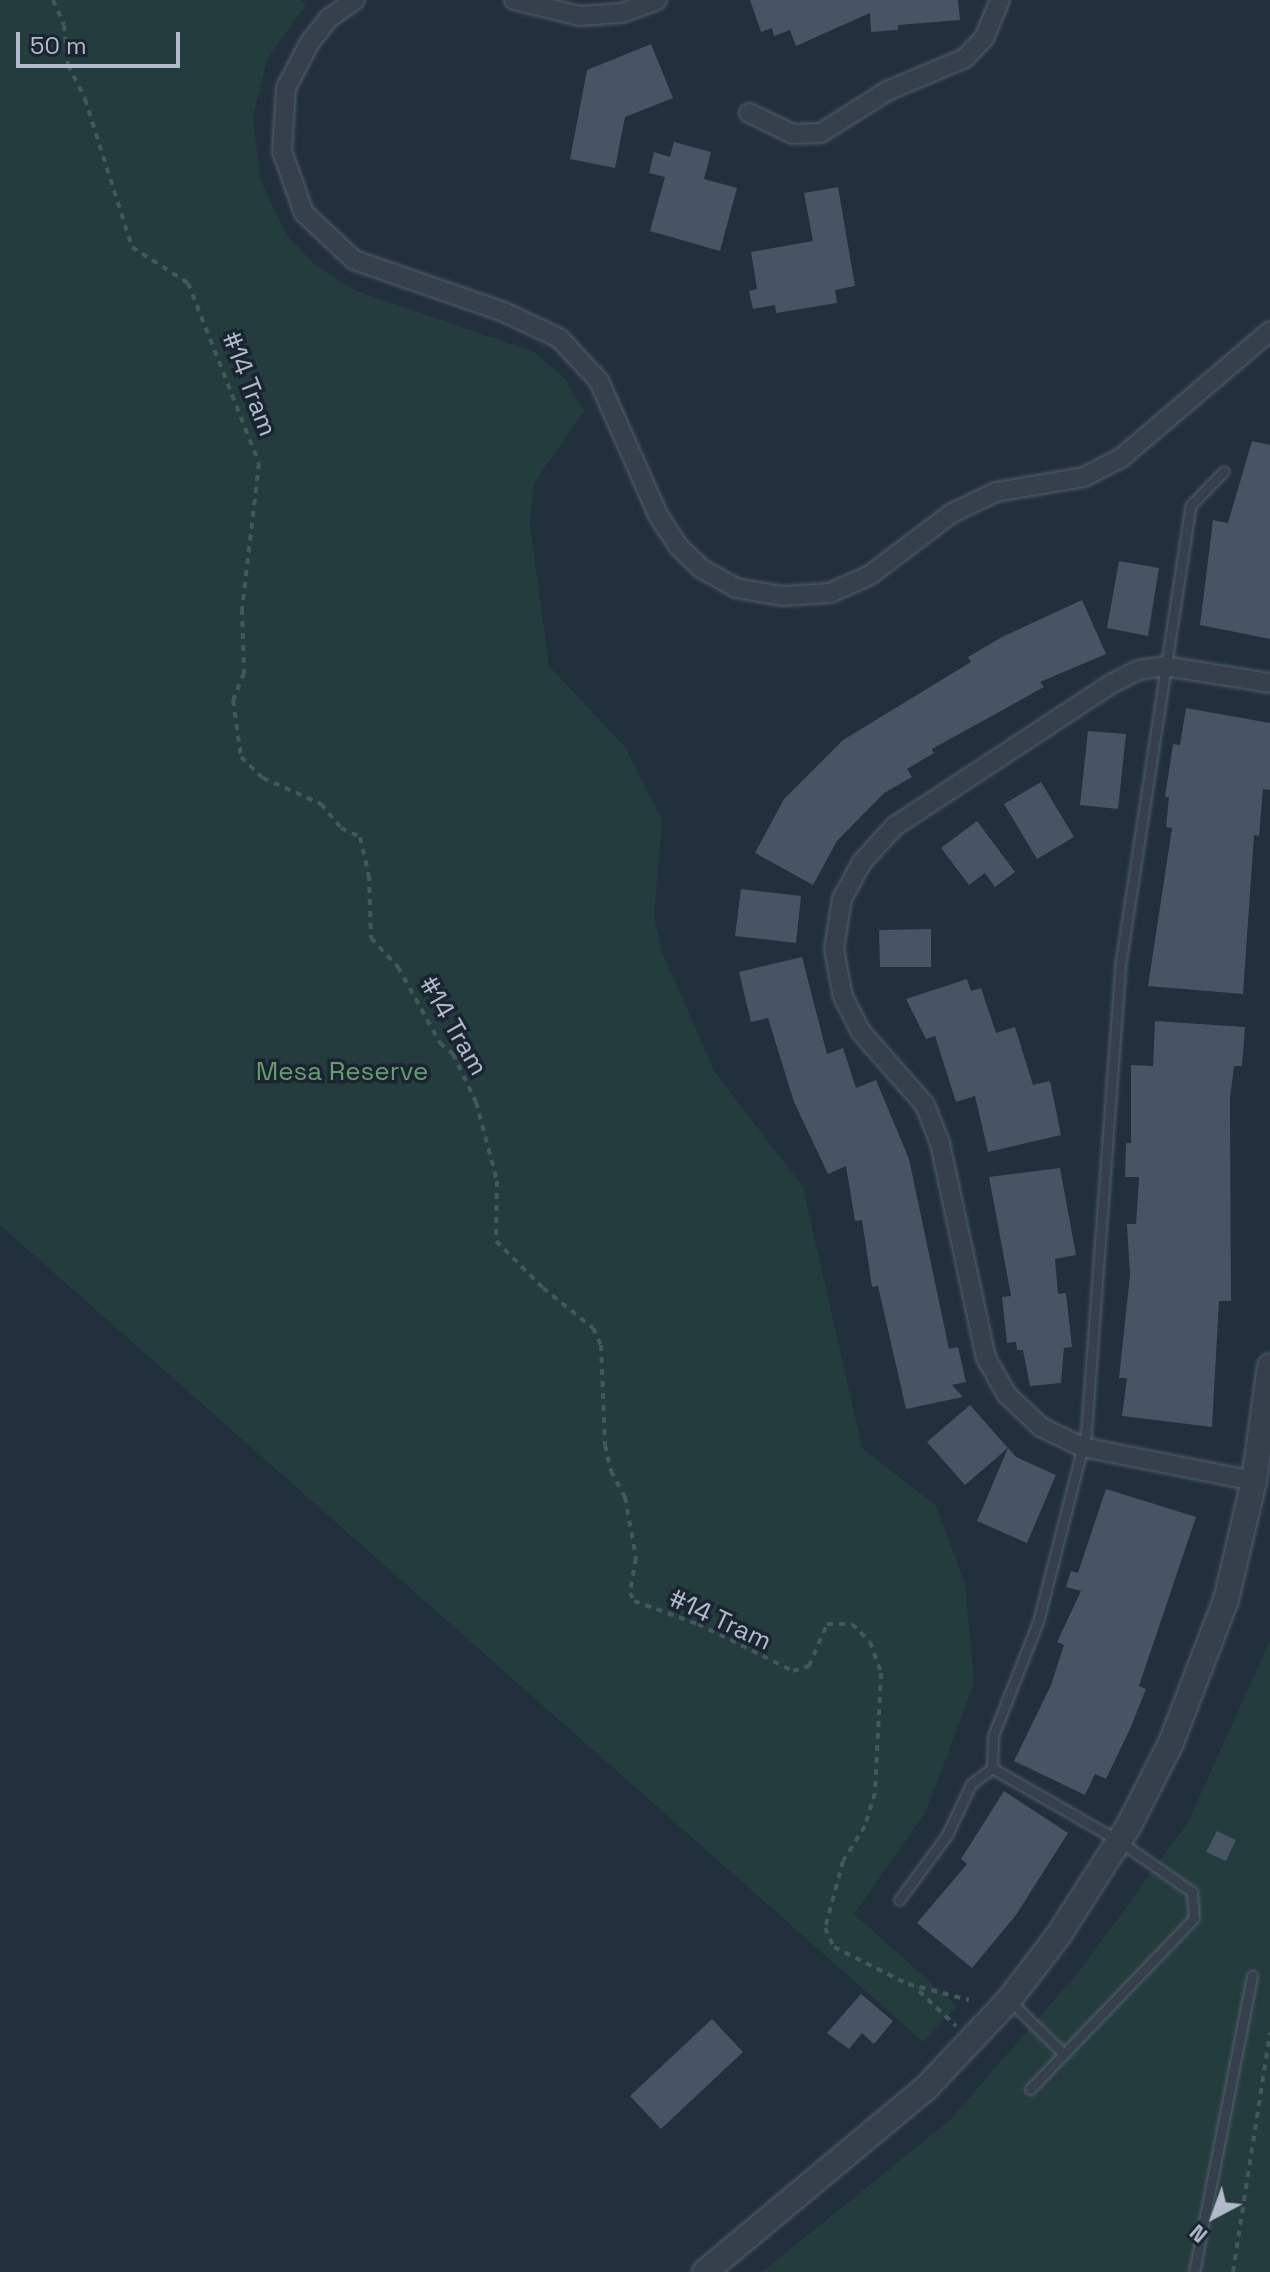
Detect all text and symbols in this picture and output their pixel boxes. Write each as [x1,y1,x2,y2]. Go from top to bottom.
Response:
scale bar [20,16,184,66]
text: 50 m [30,30,87,61]
street label: #14 Tram [215,327,283,441]
street label: #14 Tram [412,971,494,1081]
park label: Mesa Reserve [256,1056,428,1088]
street label: #14 Tram [664,1583,776,1657]
north arrow [1174,2176,1254,2256]
text: N [1184,2219,1213,2250]

